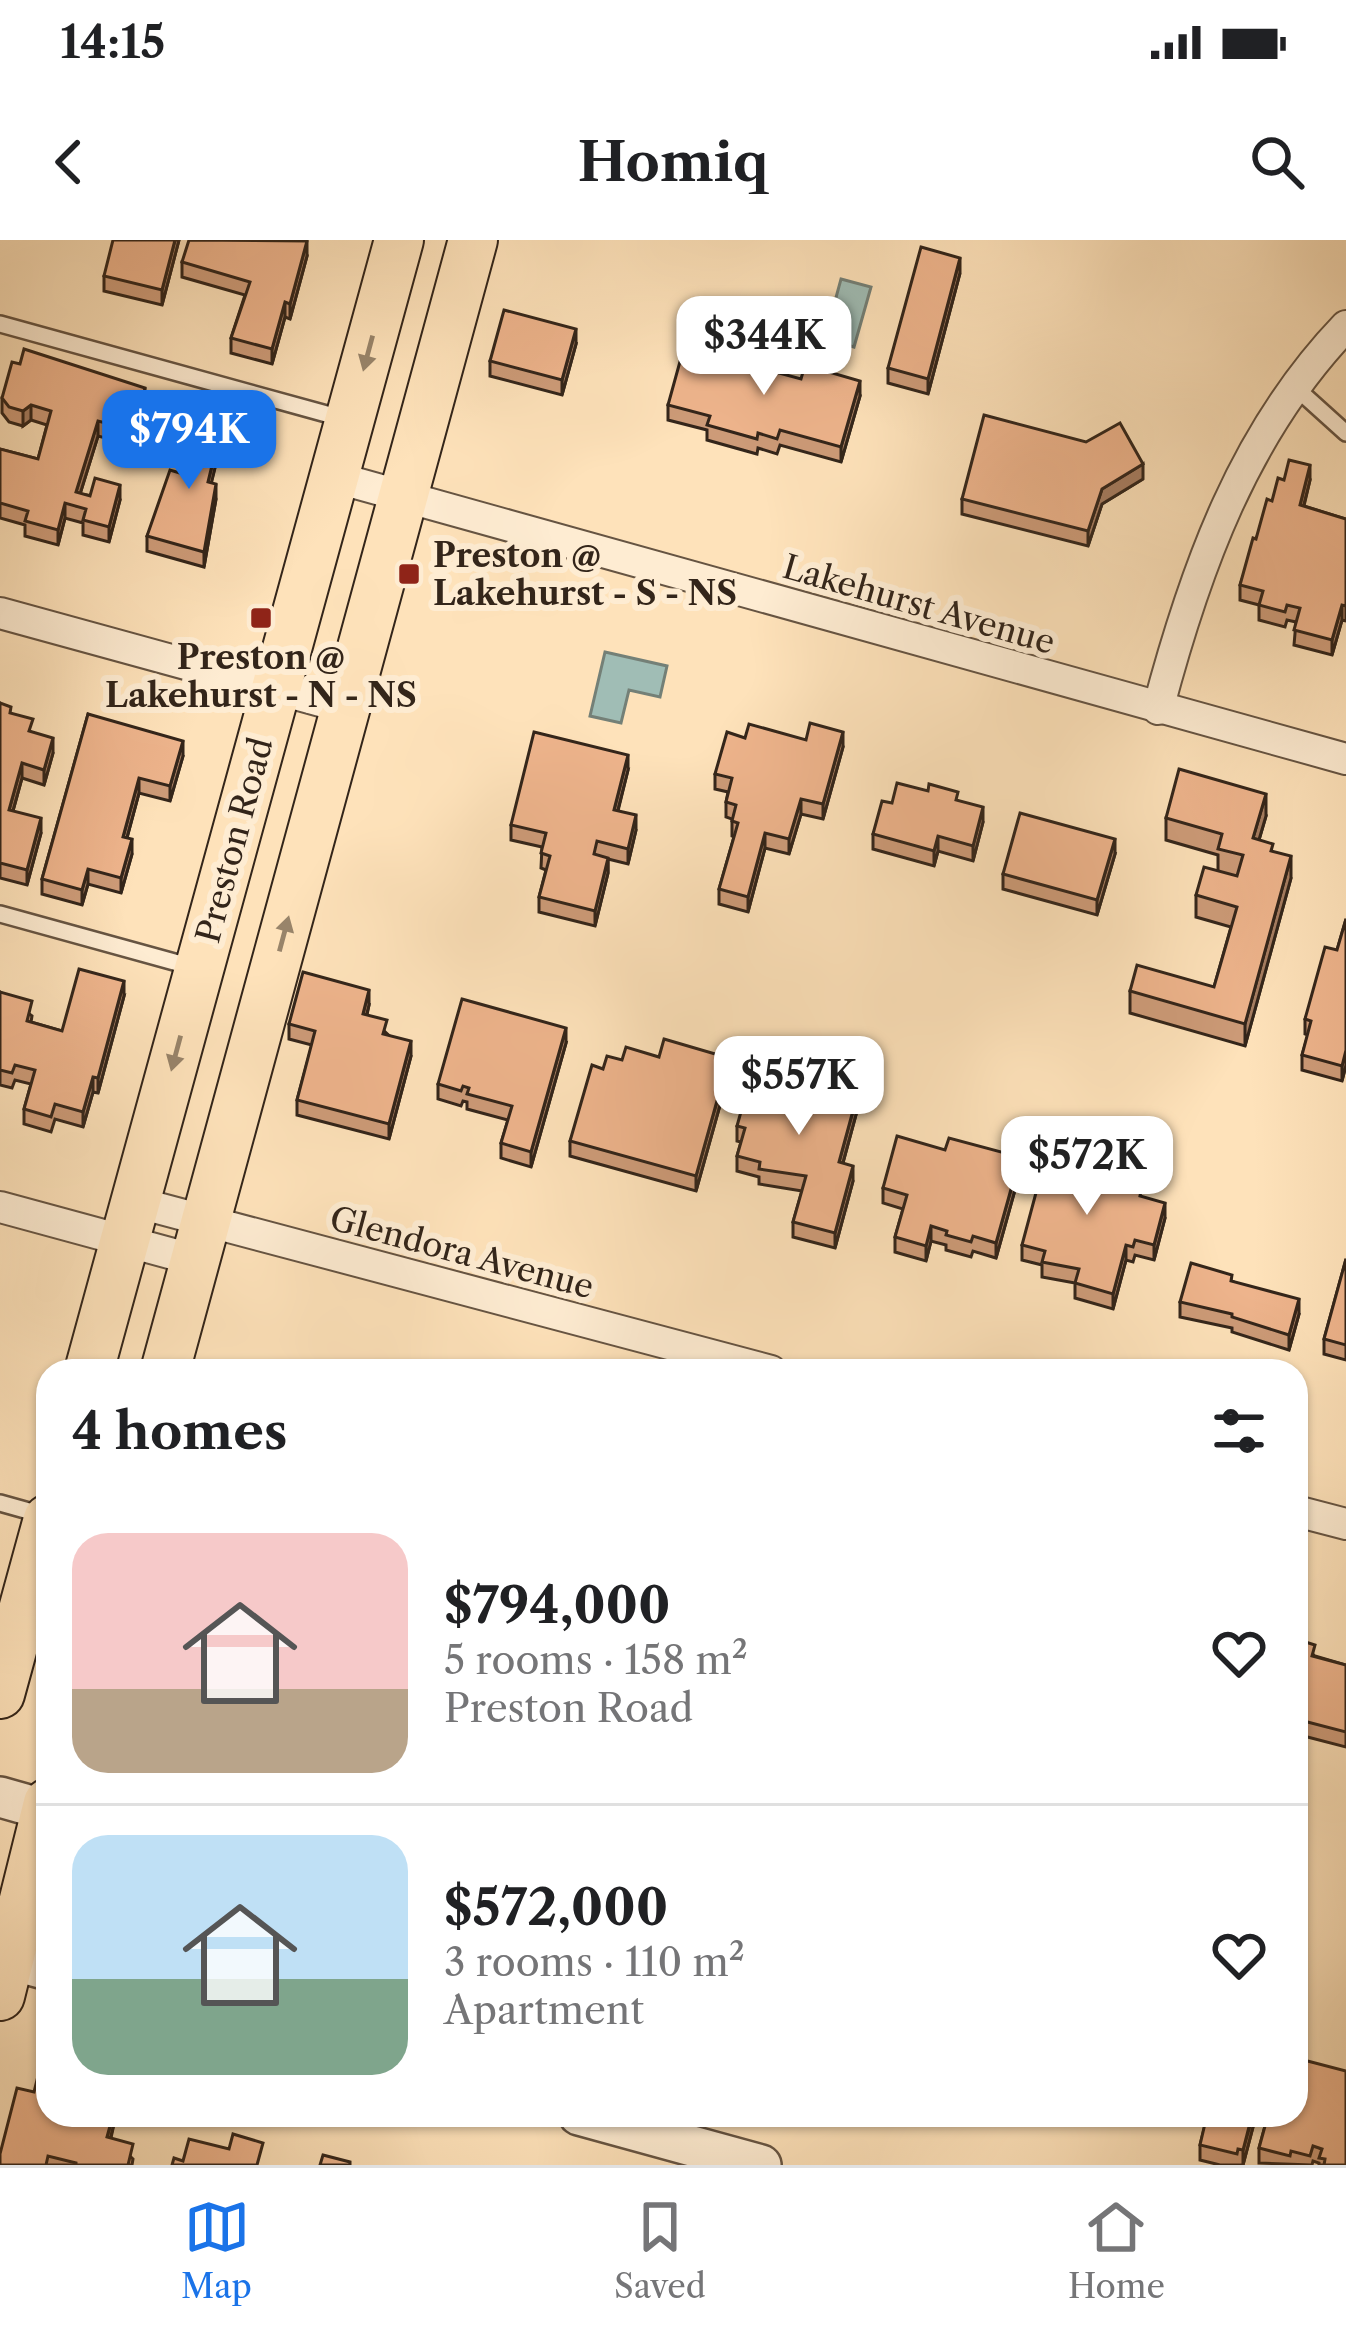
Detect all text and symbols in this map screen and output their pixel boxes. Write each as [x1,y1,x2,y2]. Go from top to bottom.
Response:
text: 14:15 [60,14,165,70]
icon: back [36,129,102,195]
text: Homiq [578,129,768,195]
icon: search [1244,129,1310,195]
pin: $344K [680,296,848,398]
text: $344K [703,311,825,359]
one-way arrow [358,335,377,372]
pin: $794K [105,390,273,492]
text: $794K [129,405,249,453]
place label: Preston @ Lakehurst - S - NS [433,535,737,614]
street label: Lakehurst Avenue [778,546,1059,663]
marker: Preston @ Lakehurst - S - NS [396,561,422,587]
marker: Preston @ Lakehurst - N - NS [248,605,274,631]
place label: Preston @ Lakehurst - N - NS [105,637,417,716]
street label: Preston Road [187,733,282,947]
one-way arrow [276,915,295,952]
one-way arrow [165,1035,184,1072]
pin: $557K [715,1036,883,1138]
text: $557K [741,1051,857,1099]
pin: $572K [1003,1116,1171,1218]
text: $572K [1028,1131,1146,1179]
street label: Glendora Avenue [326,1198,598,1307]
icon: filters [1206,1398,1272,1464]
text: 4 homes [72,1400,287,1462]
text: $794,000 [444,1574,671,1636]
icon: home [168,1581,312,1725]
icon: heart [1206,1620,1272,1686]
text: 5 rooms · 158 m² [444,1636,748,1684]
text: Preston Road [444,1684,693,1732]
text: $572,000 [444,1876,668,1938]
icon: home [168,1883,312,2027]
icon: heart [1206,1922,1272,1988]
text: 3 rooms · 110 m² [444,1938,745,1986]
text: Apartment [444,1986,644,2034]
tab: Map [181,2194,252,2307]
tab: Saved [614,2194,706,2307]
tab: Home [1068,2194,1165,2307]

